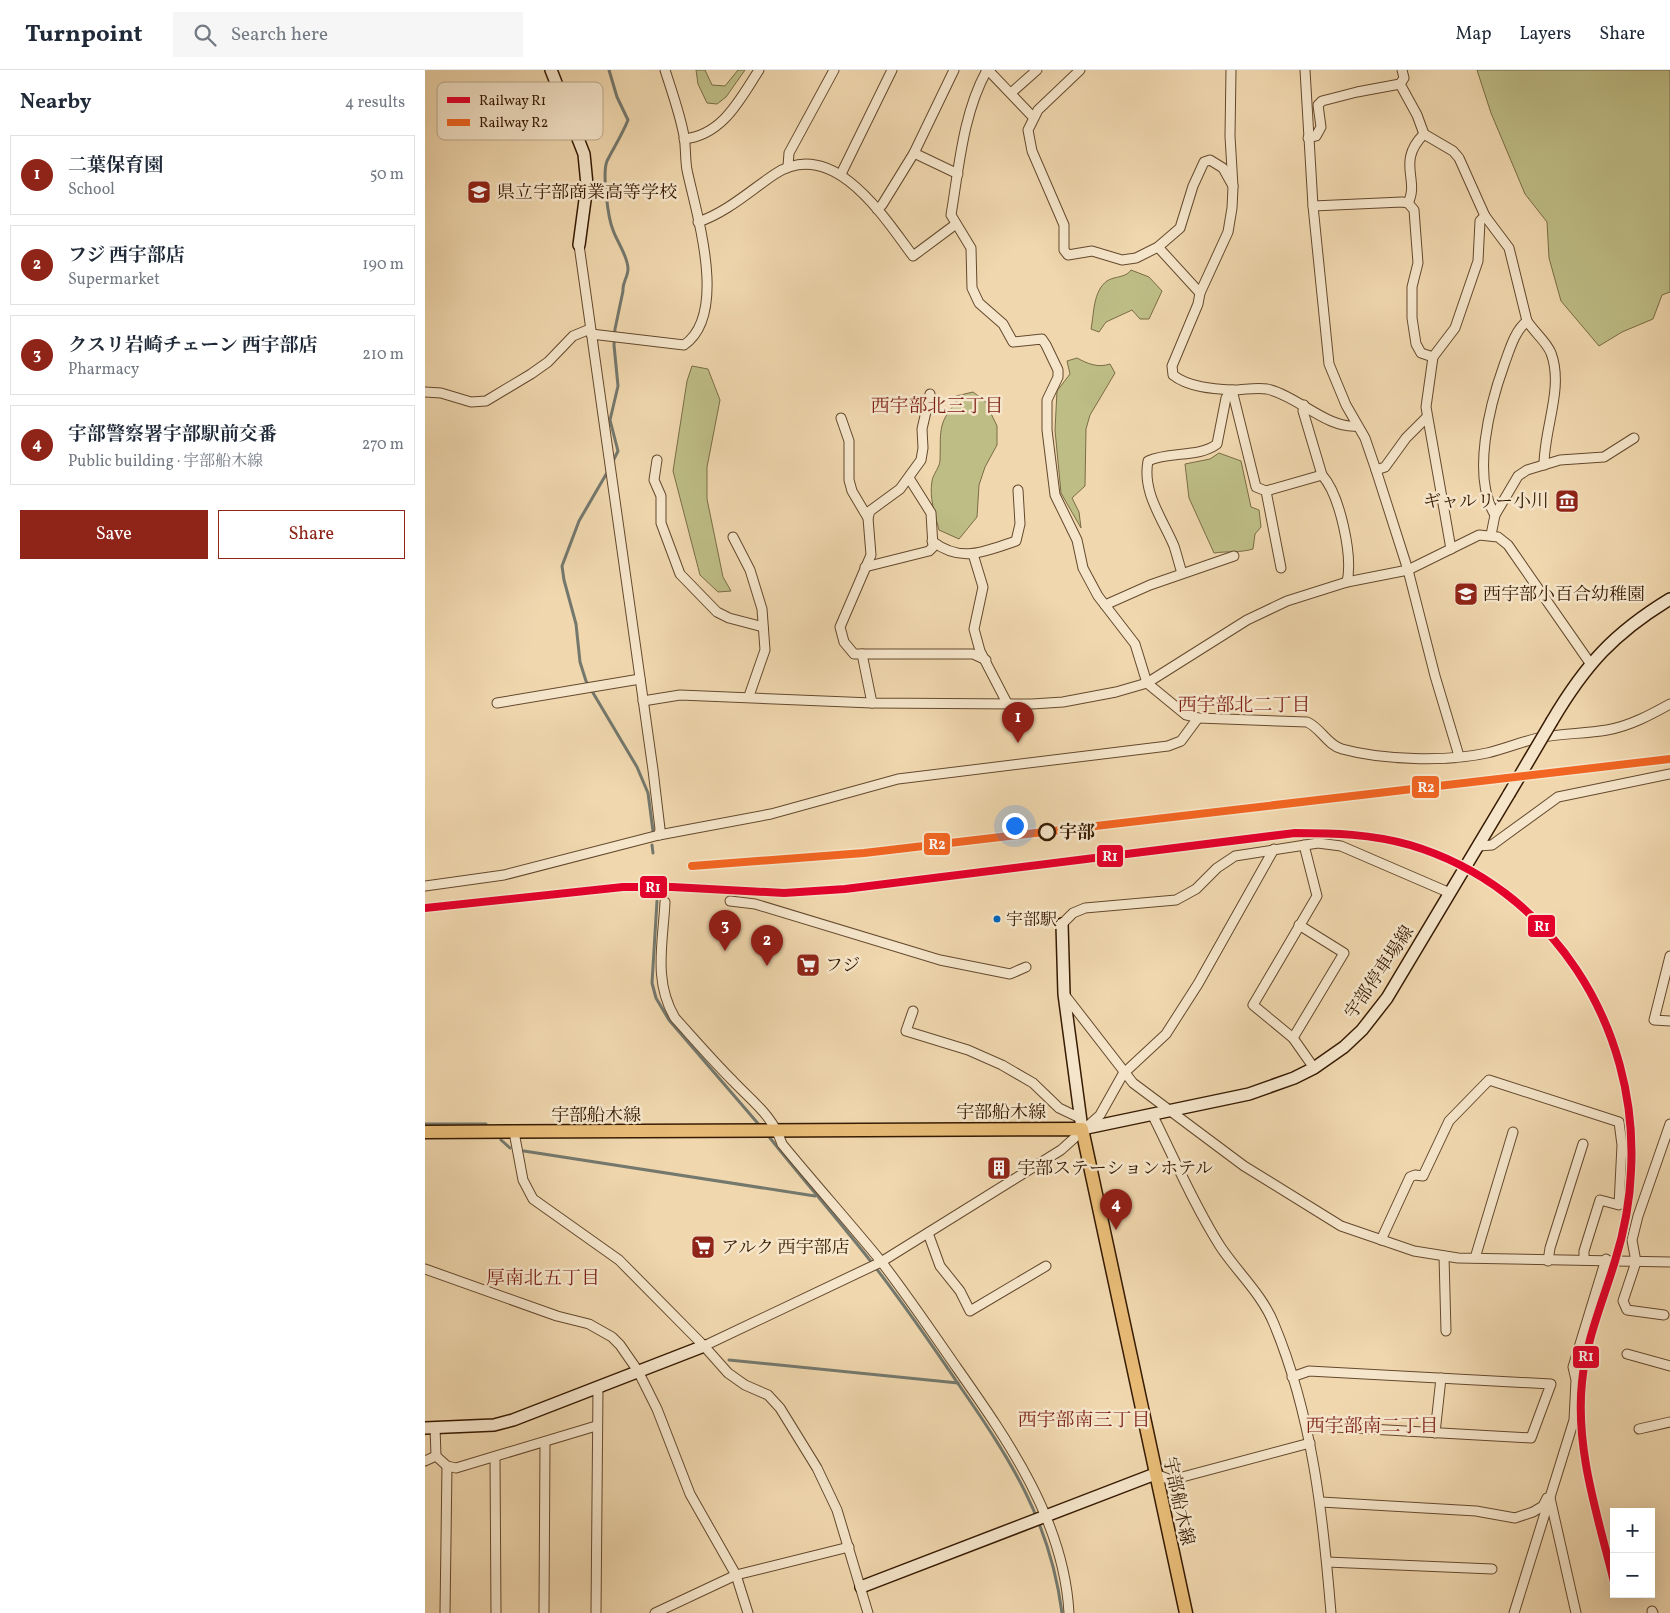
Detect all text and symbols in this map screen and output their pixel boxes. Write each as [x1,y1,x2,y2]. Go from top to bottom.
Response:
search box [173,12,523,57]
text: Turnpoint [25,18,143,52]
icon: search [191,21,219,49]
text: Search here [231,22,328,48]
text: Map [1455,22,1491,47]
text: Layers [1519,22,1571,47]
text: Share [1599,22,1645,47]
legend [437,82,603,140]
text: Nearby [20,88,91,117]
text: 4 results [345,92,405,114]
text: Railway R1 [479,92,546,111]
text: Railway R2 [479,114,548,133]
text: 二葉保育園 [68,153,163,179]
text: 1 [34,164,40,186]
text: 50 m [370,164,404,186]
text: School [68,179,115,201]
school or university icon: 県立宇部商業高等学校 [466,179,492,205]
place label: 県立宇部商業高等学校 [497,181,677,206]
text: フジ 西宇部店 [68,243,185,269]
text: 2 [33,254,41,276]
text: 190 m [362,254,404,276]
text: Supermarket [68,269,160,291]
text: クスリ岩崎チェーン 西宇部店 [68,333,318,359]
text: 3 [33,344,41,366]
text: 210 m [362,344,404,366]
text: Pharmacy [68,359,139,381]
district label: 西宇部北三丁目 [870,394,1004,420]
text: 宇部警察署宇部駅前交番 [68,422,277,448]
text: 4 [32,434,42,456]
text: 270 m [362,434,404,456]
text: Public building · 宇部船木線 [68,451,263,473]
museum icon: ギャルリー小川 [1554,488,1580,514]
place label: ギャルリー小川 [1423,490,1549,515]
button: Save [20,510,208,559]
button: Share [218,510,405,559]
school or university icon: 西宇部小百合幼稚園 [1453,581,1479,607]
place label: 西宇部小百合幼稚園 [1483,583,1645,608]
district label: 西宇部北二丁目 [1177,693,1311,719]
pin: 1 [1002,702,1034,743]
line badge: R2 [1411,775,1440,799]
text: R2 [1417,779,1435,798]
your location [1002,813,1028,839]
place label: 宇部 [1059,821,1095,846]
marker: 宇部 [1038,823,1056,841]
line badge: R2 [923,832,951,856]
text: R2 [928,836,946,855]
line badge: R1 [1096,844,1124,868]
text: R1 [1102,848,1118,867]
line badge: R1 [639,875,668,899]
text: R1 [645,879,661,898]
place label: 宇部駅 [1006,909,1057,932]
pin: 3 [709,910,741,951]
marker: 宇部駅 [992,914,1002,924]
line badge: R1 [1527,914,1556,938]
text: R1 [1534,918,1550,937]
street label: 宇部停車場線 [1340,921,1421,1025]
pin: 2 [751,925,783,966]
supermarket icon: フジ [795,952,821,978]
place label: フジ [825,954,860,979]
street label: 宇部船木線 [956,1101,1046,1126]
street label: 宇部船木線 [551,1104,641,1129]
building icon: 宇部ステーションホテル [986,1155,1012,1181]
place label: 宇部ステーションホテル [1017,1157,1213,1182]
pin: 4 [1100,1189,1132,1230]
supermarket icon: アルク 西宇部店 [690,1234,716,1260]
place label: アルク 西宇部店 [721,1236,850,1261]
district label: 厚南北五丁目 [486,1266,600,1292]
line badge: R1 [1572,1345,1600,1369]
text: R1 [1578,1348,1594,1367]
district label: 西宇部南三丁目 [1017,1408,1151,1434]
district label: 西宇部南二丁目 [1305,1414,1439,1440]
street label: 宇部船木線 [1156,1455,1199,1548]
map controls [1610,1508,1655,1598]
button: + [1610,1508,1655,1553]
button: − [1610,1553,1655,1598]

